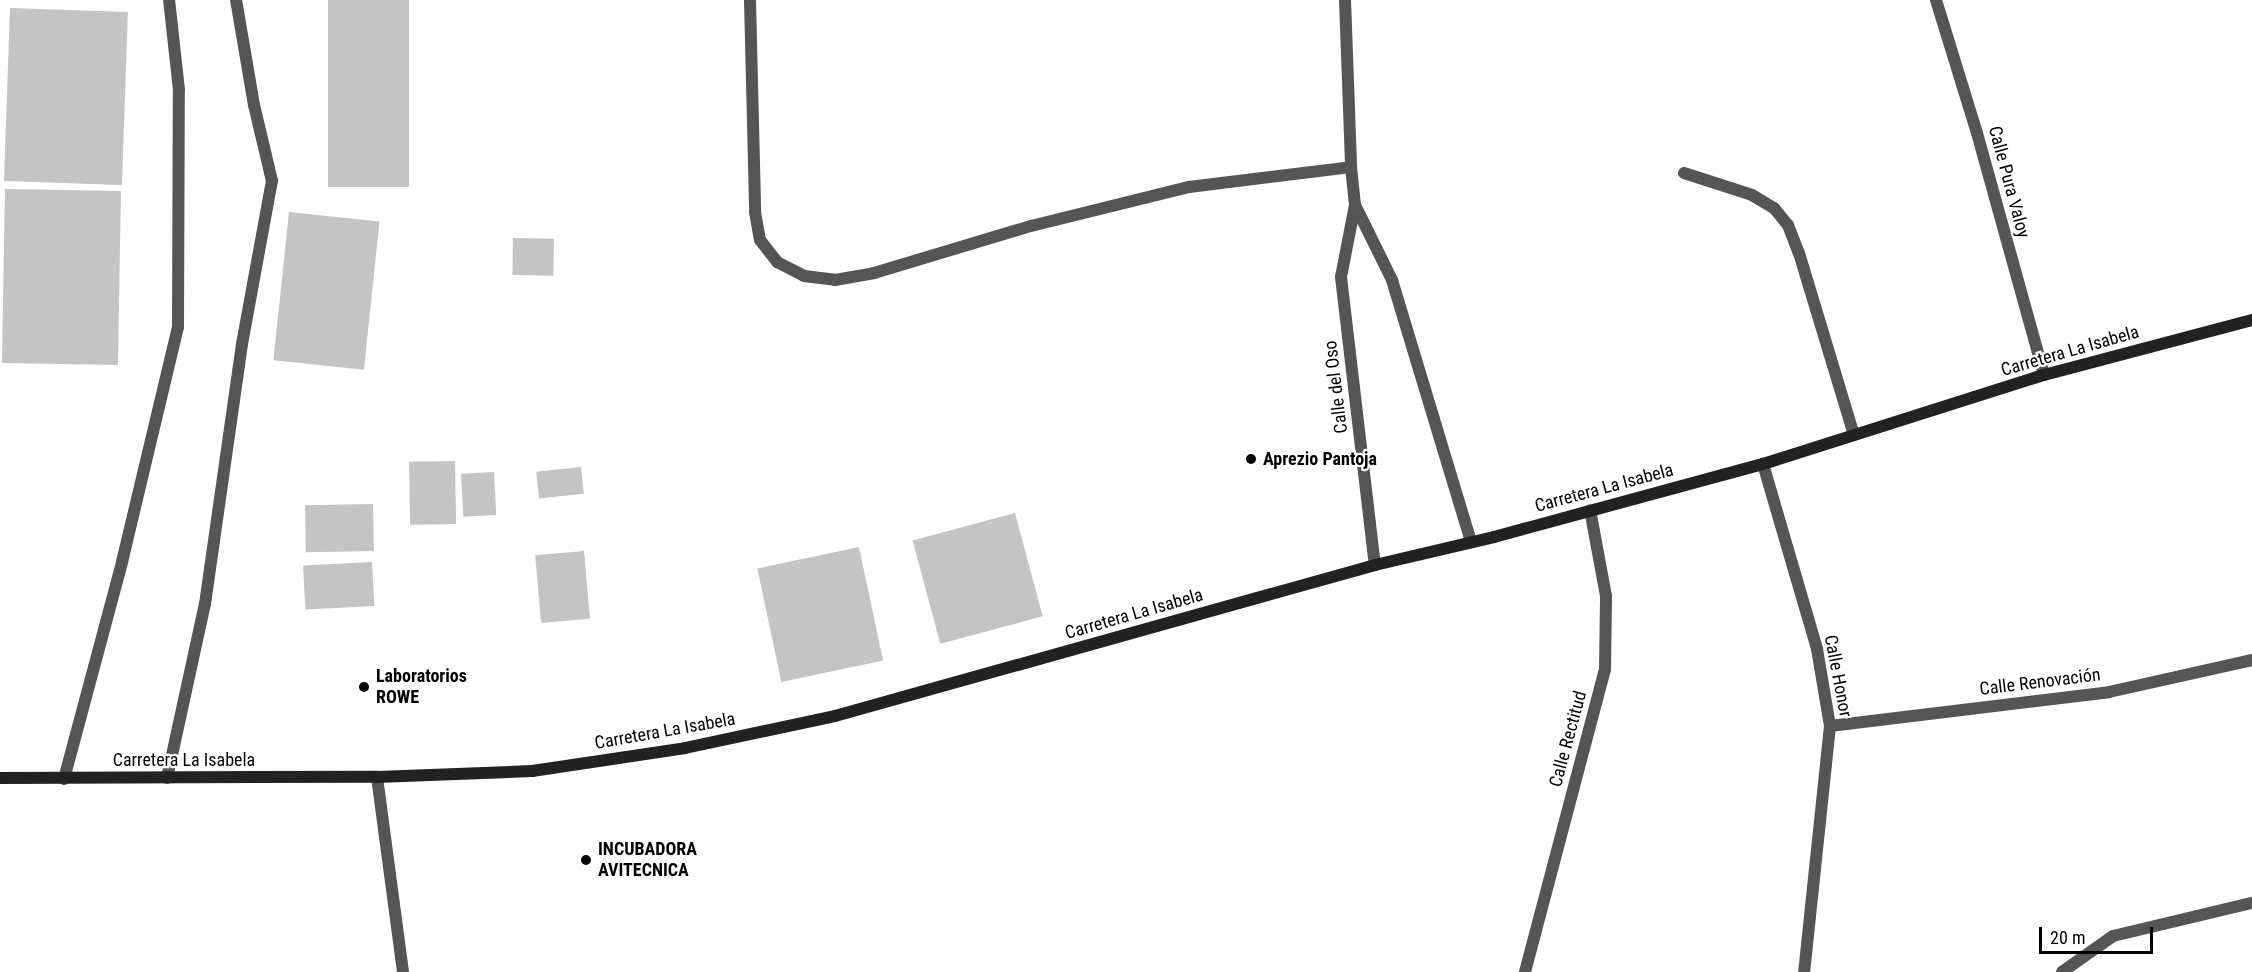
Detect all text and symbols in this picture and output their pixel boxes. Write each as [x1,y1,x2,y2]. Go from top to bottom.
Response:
street label: Calle Pura Valoy [1984,124,2034,240]
street label: Carretera La Isabela [1999,321,2141,381]
street label: Calle del Oso [1320,339,1352,435]
place label: Aprezio Pantoja [1263,448,1377,470]
marker: Aprezio Pantoja [1244,452,1258,466]
street label: Carretera La Isabela [1532,459,1676,517]
street label: Carretera La Isabela [1063,584,1205,644]
street label: Calle Honor [1819,633,1857,719]
street label: Calle Renovación [1978,664,2102,700]
place label: Laboratorios ROWE [376,666,467,708]
marker: Laboratorios ROWE [357,680,371,694]
street label: Calle Rectitud [1545,689,1591,789]
street label: Carretera La Isabela [593,708,737,754]
street label: Carretera La Isabela [113,749,255,771]
place label: INCUBADORA AVITECNICA [598,839,697,882]
marker: INCUBADORA AVITECNICA [579,853,593,867]
scale bar [2042,915,2156,953]
text: 20 m [2050,927,2085,948]

